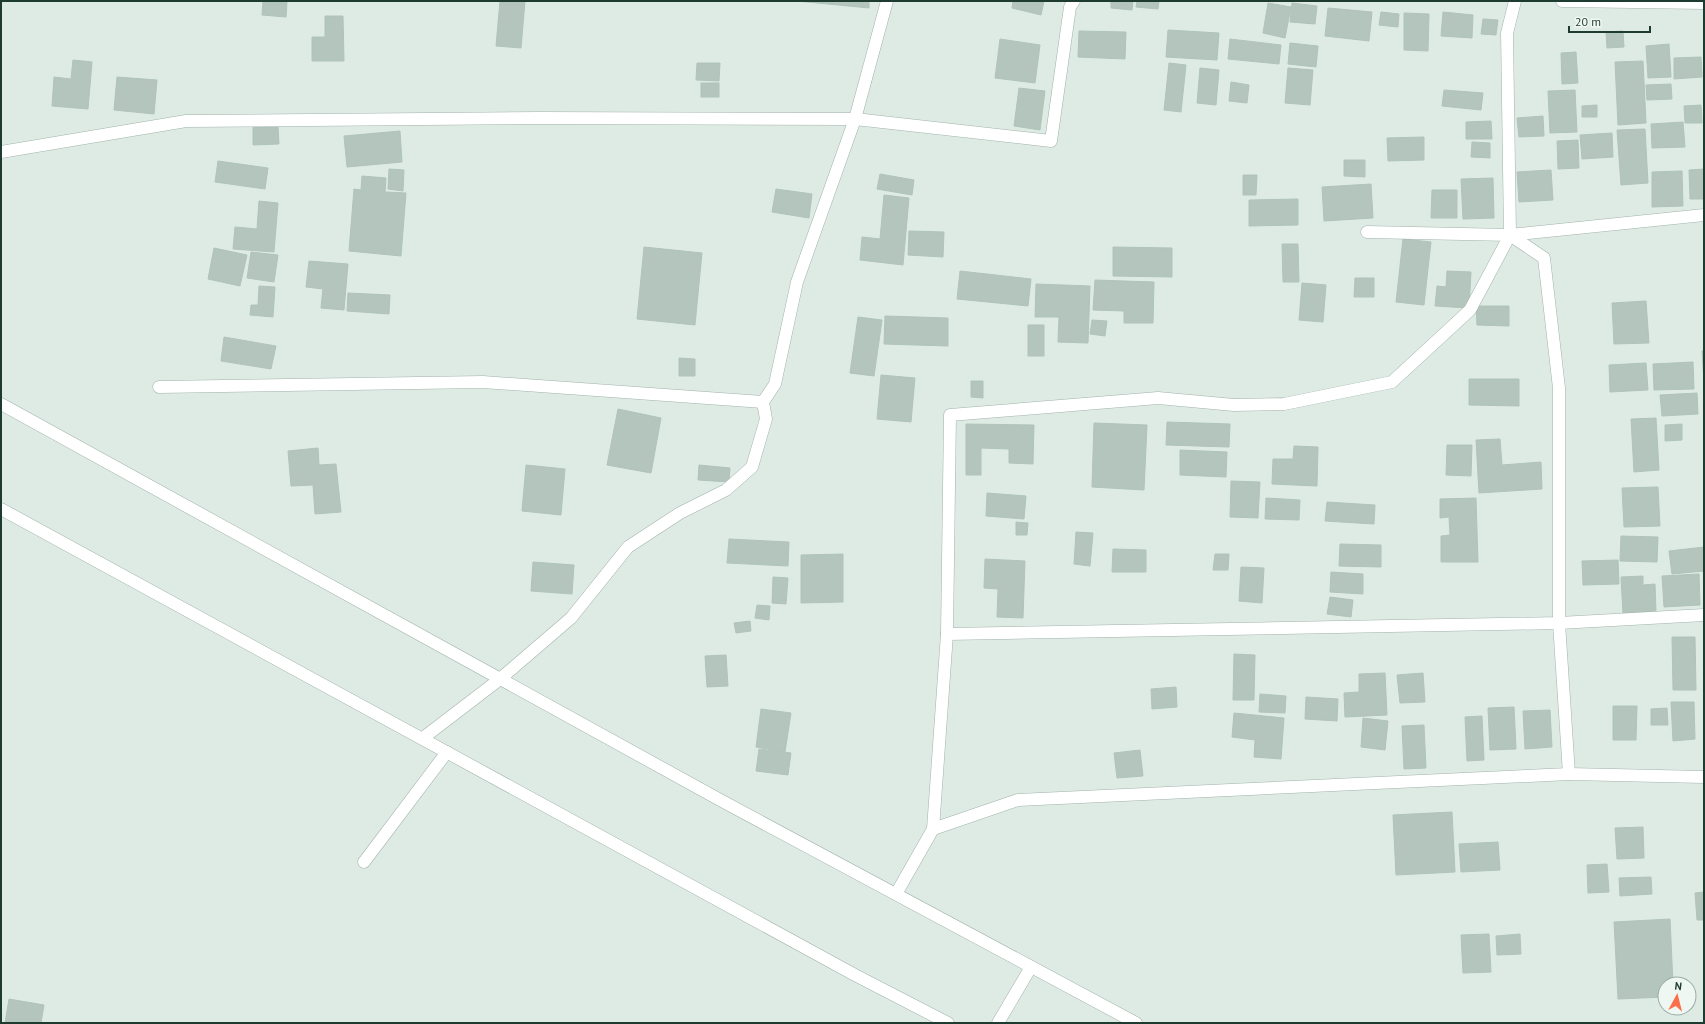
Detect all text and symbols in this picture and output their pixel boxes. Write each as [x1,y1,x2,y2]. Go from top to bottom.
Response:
scale bar [1569,8,1650,34]
text: 20 m [1575,14,1601,29]
north arrow [1657,976,1697,1016]
text: N [1674,979,1683,993]

